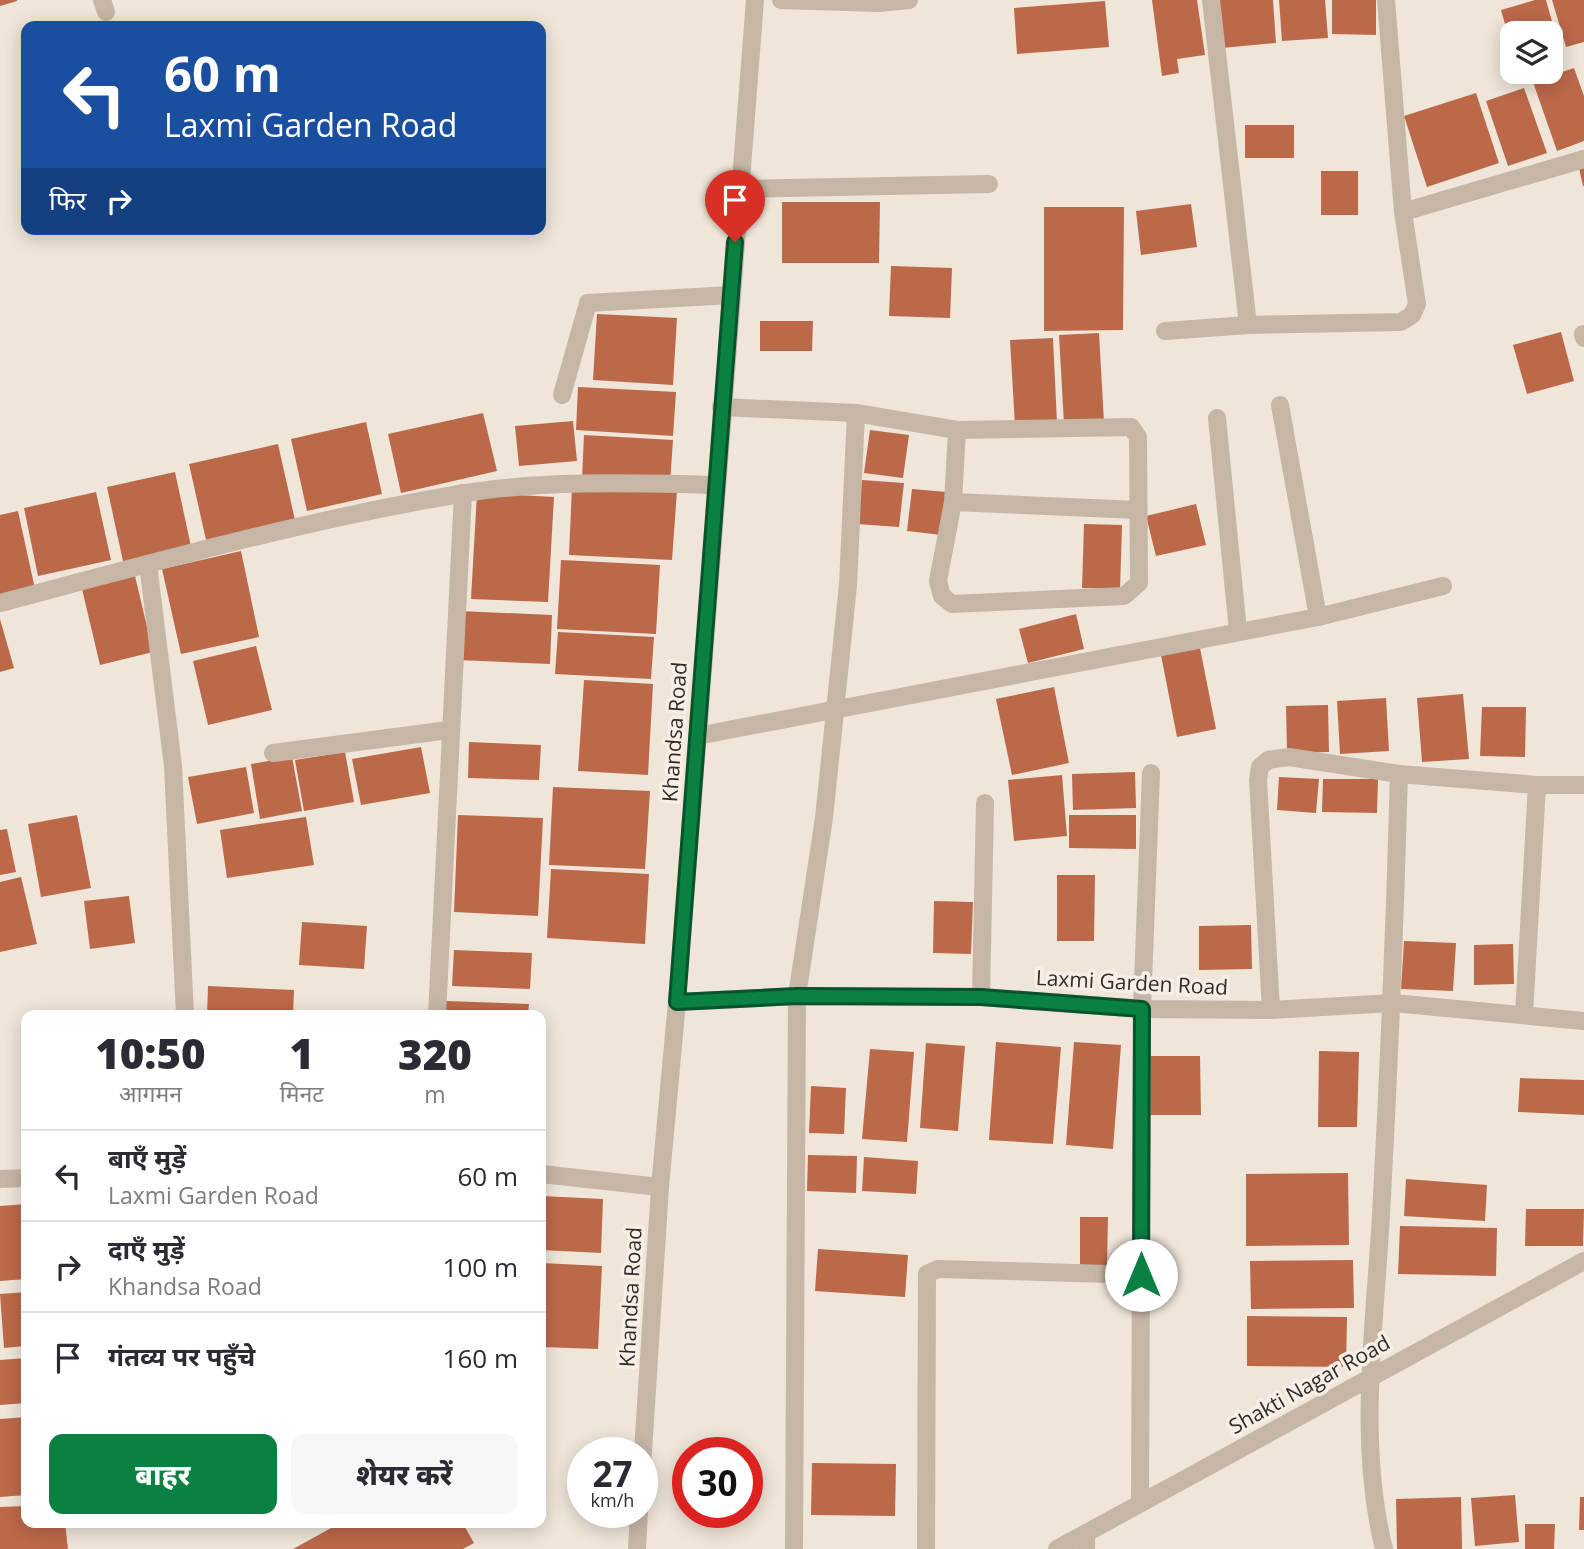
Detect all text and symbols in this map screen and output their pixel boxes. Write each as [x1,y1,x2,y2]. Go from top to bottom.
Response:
map controls [1500,21,1563,84]
button: layers [1500,21,1563,84]
text: 60 m [164,40,281,106]
icon: left [49,49,140,140]
text: Laxmi Garden Road [164,103,457,146]
pin [705,170,765,242]
icon: arrive [716,181,754,219]
text: फिर [49,182,86,218]
icon: right [100,182,138,220]
street label: Khandsa Road [655,661,693,803]
street label: Laxmi Garden Road [1035,963,1229,1001]
text: 10:50 [95,1024,206,1081]
text: 1 [290,1024,314,1081]
text: 320 [398,1025,472,1082]
text: आगमन [119,1077,182,1109]
text: मिनट [280,1077,324,1109]
text: m [424,1078,446,1110]
text: बाएँ मुड़ें [108,1140,186,1176]
icon: left [49,1157,87,1195]
text: 60 m [457,1158,518,1194]
text: Laxmi Garden Road [108,1179,319,1211]
street label: Khandsa Road [612,1226,648,1368]
text: दाएँ मुड़ें [108,1231,185,1267]
position arrow [1104,1238,1178,1312]
icon: right [49,1248,87,1286]
text: 100 m [443,1249,518,1285]
text: Khandsa Road [108,1270,262,1302]
street label: Shakti Nagar Road [1223,1328,1395,1440]
text: गंतव्य पर पहुँचे [108,1338,255,1374]
icon: arrive [49,1339,87,1377]
text: 160 m [443,1340,518,1376]
button: बाहर [49,1434,277,1514]
button: शेयर करें [291,1434,518,1514]
speed limit sign: 30 [672,1437,763,1528]
text: 27 [592,1450,633,1497]
text: km/h [591,1488,634,1512]

